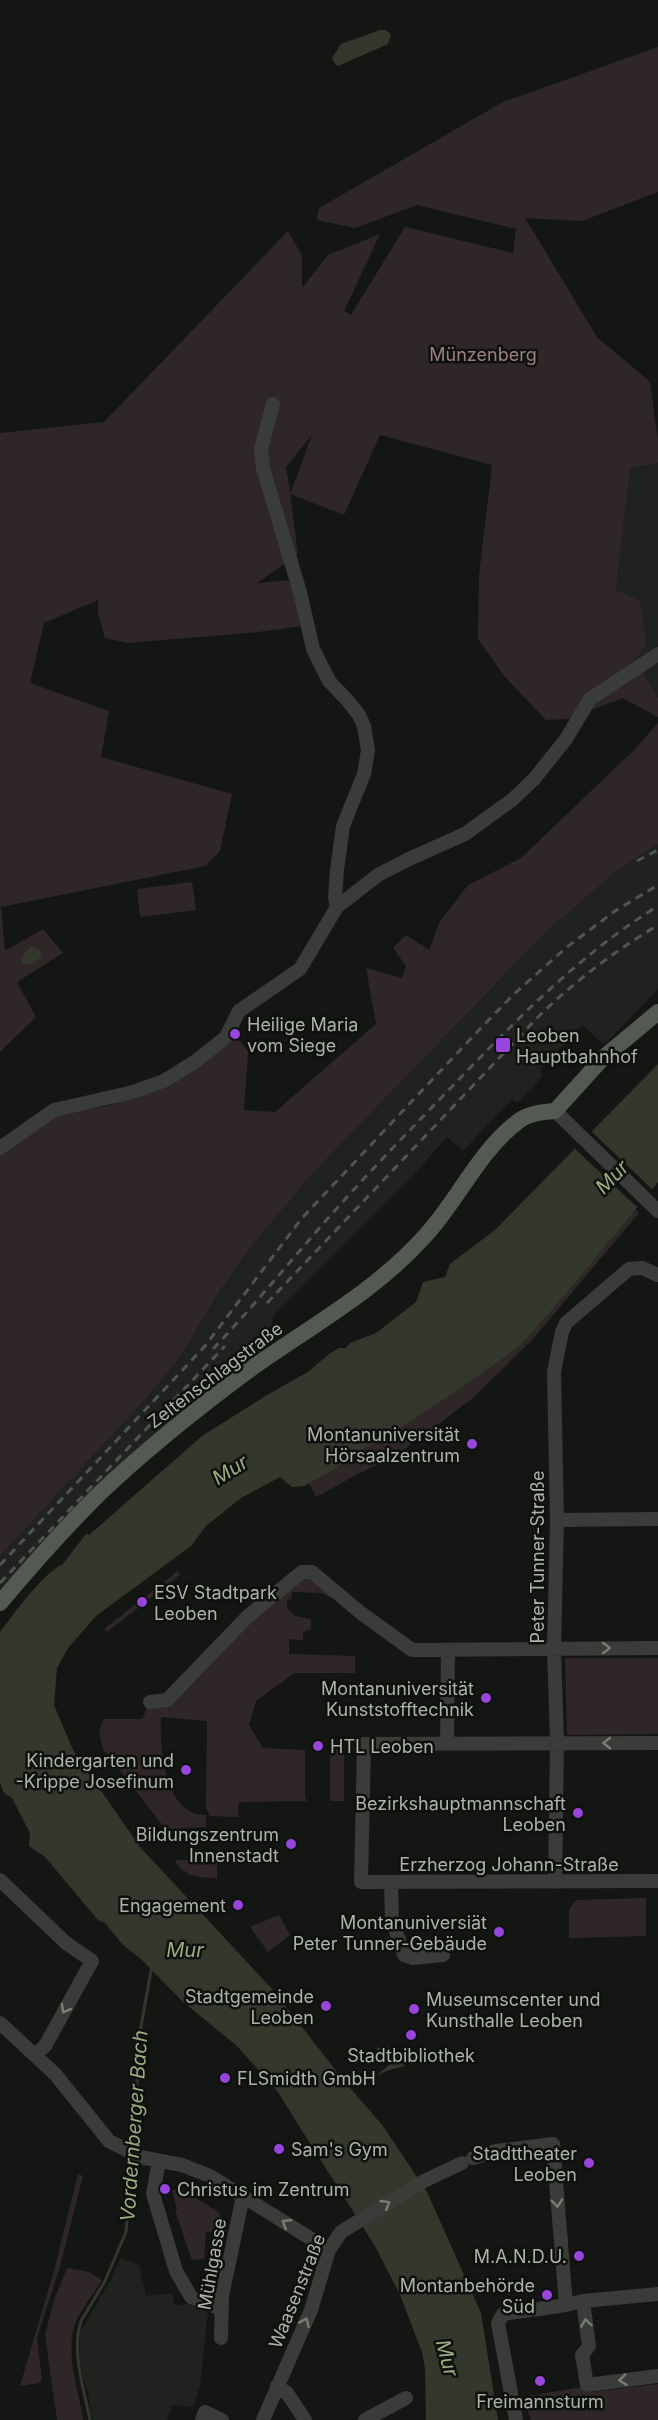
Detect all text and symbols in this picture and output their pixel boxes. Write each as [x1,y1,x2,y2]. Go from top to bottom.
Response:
park label: Münzenberg [429,344,537,365]
place label: Heilige Maria vom Siege [247,1014,358,1056]
place label: Leoben Hauptbahnhof [516,1025,638,1067]
marker: Heilige Maria vom Siege [228,1027,242,1041]
marker: Leoben Hauptbahnhof [494,1036,512,1054]
water label: Mur [590,1155,634,1199]
street label: Zeltenschlagstraße [144,1318,286,1432]
place label: Montanuniversität Hörsaalzentrum [307,1424,460,1466]
marker: Montanuniversität Hörsaalzentrum [465,1437,479,1451]
water label: Mur [208,1450,253,1490]
street label: Peter Tunner-Straße [527,1471,548,1643]
place label: ESV Stadtpark Leoben [154,1582,277,1624]
marker: ESV Stadtpark Leoben [135,1595,149,1609]
one-way arrow [602,1642,611,1654]
place label: Montanuniversität Kunststofftechnik [321,1678,474,1720]
marker: Montanuniversität Kunststofftechnik [479,1691,493,1705]
place label: HTL Leoben [330,1736,434,1757]
one-way arrow [603,1736,612,1749]
marker: HTL Leoben [311,1739,325,1753]
place label: Kindergarten und -Krippe Josefinum [15,1750,174,1792]
marker: Kindergarten und -Krippe Josefinum [179,1763,193,1777]
place label: Bezirkshauptmannschaft Leoben [355,1793,566,1835]
marker: Bezirkshauptmannschaft Leoben [571,1806,585,1820]
place label: Bildungszentrum Innenstadt [136,1824,279,1866]
marker: Bildungszentrum Innenstadt [284,1837,298,1851]
street label: Erzherzog Johann-Straße [399,1854,619,1875]
place label: Engagement [119,1895,226,1916]
marker: Engagement [231,1898,245,1912]
place label: Montanuniversiät Peter Tunner-Gebäude [293,1912,487,1954]
marker: Montanuniversiät Peter Tunner-Gebäude [492,1925,506,1939]
water label: Mur [166,1938,204,1962]
place label: Stadtgemeinde Leoben [185,1986,314,2028]
place label: Museumscenter und Kunsthalle Leoben [426,1989,601,2031]
marker: Stadtgemeinde Leoben [319,1999,333,2013]
marker: Museumscenter und Kunsthalle Leoben [407,2002,421,2016]
one-way arrow [61,2003,72,2013]
marker: Stadtbibliothek [404,2028,418,2042]
water label: Vordernberger Bach [115,2029,153,2223]
place label: Stadtbibliothek [347,2045,475,2066]
place label: FLSmidth GmbH [237,2068,376,2089]
marker: FLSmidth GmbH [218,2071,232,2085]
place label: Sam's Gym [291,2139,388,2160]
marker: Sam's Gym [272,2142,286,2156]
place label: Stadttheater Leoben [472,2143,577,2185]
marker: Stadttheater Leoben [582,2156,596,2170]
place label: Christus im Zentrum [177,2179,350,2200]
marker: Christus im Zentrum [158,2182,172,2196]
one-way arrow [551,2198,564,2207]
one-way arrow [380,2199,390,2211]
street label: Mühlgasse [194,2217,230,2311]
one-way arrow [282,2219,292,2231]
street label: Waasenstraße [265,2231,329,2351]
place label: M.A.N.D.U. [474,2246,567,2267]
marker: M.A.N.D.U. [572,2249,586,2263]
place label: Montanbehörde Süd [400,2275,535,2317]
marker: Montanbehörde Süd [540,2288,554,2302]
one-way arrow [298,2318,310,2329]
one-way arrow [580,2319,592,2328]
water label: Mur [431,2337,464,2380]
marker: Freimannsturm [533,2374,547,2388]
one-way arrow [618,2374,627,2386]
place label: Freimannsturm [476,2391,604,2412]

